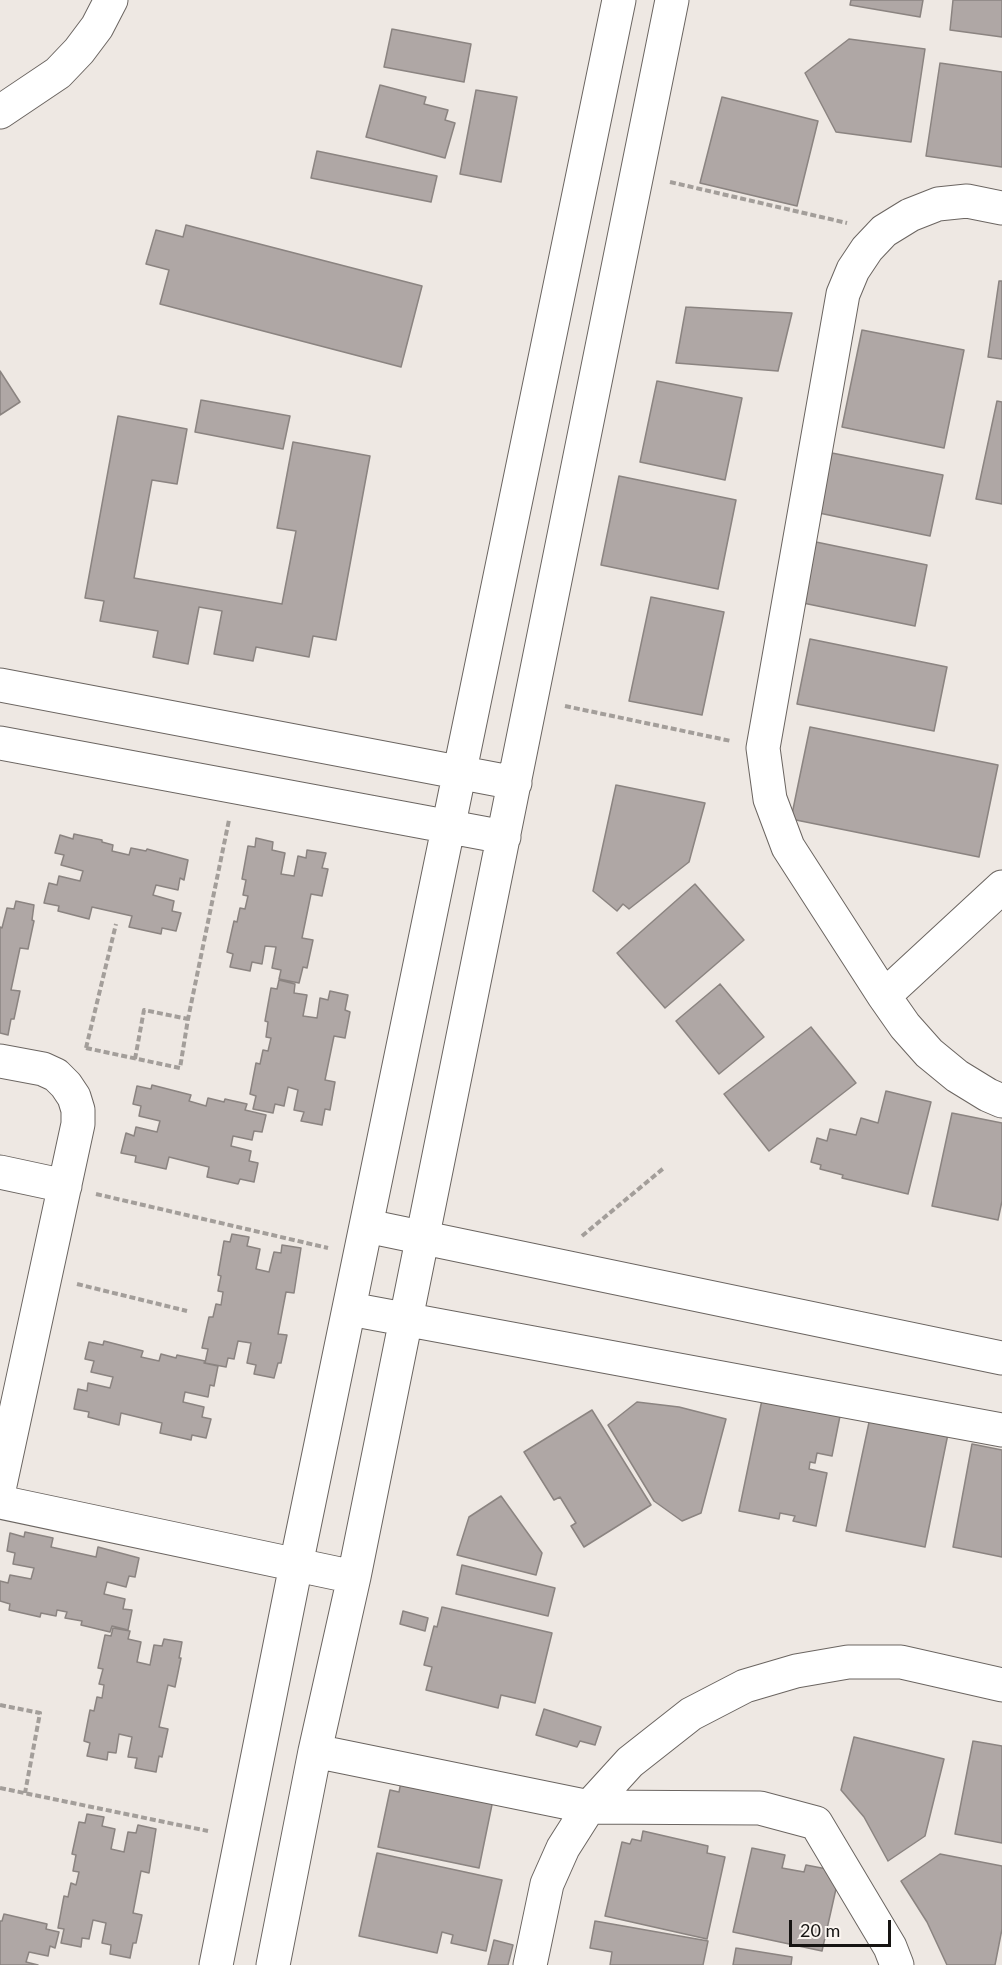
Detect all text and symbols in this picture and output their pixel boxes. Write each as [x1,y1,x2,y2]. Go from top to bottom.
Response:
scale bar [792,1908,894,1946]
text: 20 m [800,1919,840,1941]

